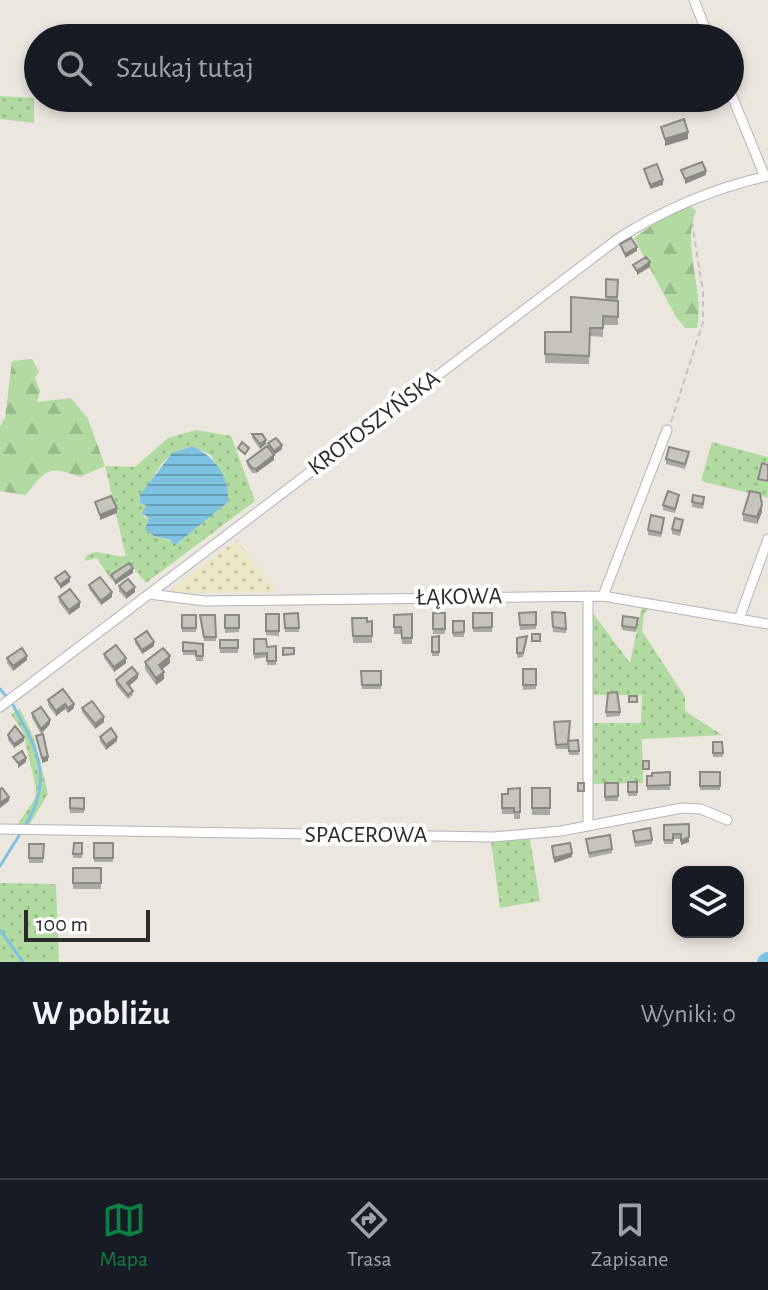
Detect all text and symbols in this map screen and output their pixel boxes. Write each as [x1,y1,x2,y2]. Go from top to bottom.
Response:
search box [24,24,744,112]
icon: search [52,46,96,90]
text: Szukaj tutaj [116,53,254,83]
street label: KROTOSZYŃSKA [303,364,444,480]
street label: ŁĄKOWA [416,584,503,610]
street label: SPACEROWA [305,823,428,847]
map controls [672,866,744,938]
button: layers [672,866,744,938]
scale bar [24,906,150,942]
text: 100 m [36,913,88,935]
text: W pobliżu [32,997,170,1031]
text: Wyniki: 0 [640,1001,736,1027]
tab: Mapa [99,1198,148,1272]
tab: Trasa [347,1198,392,1272]
tab: Zapisane [591,1198,669,1272]

